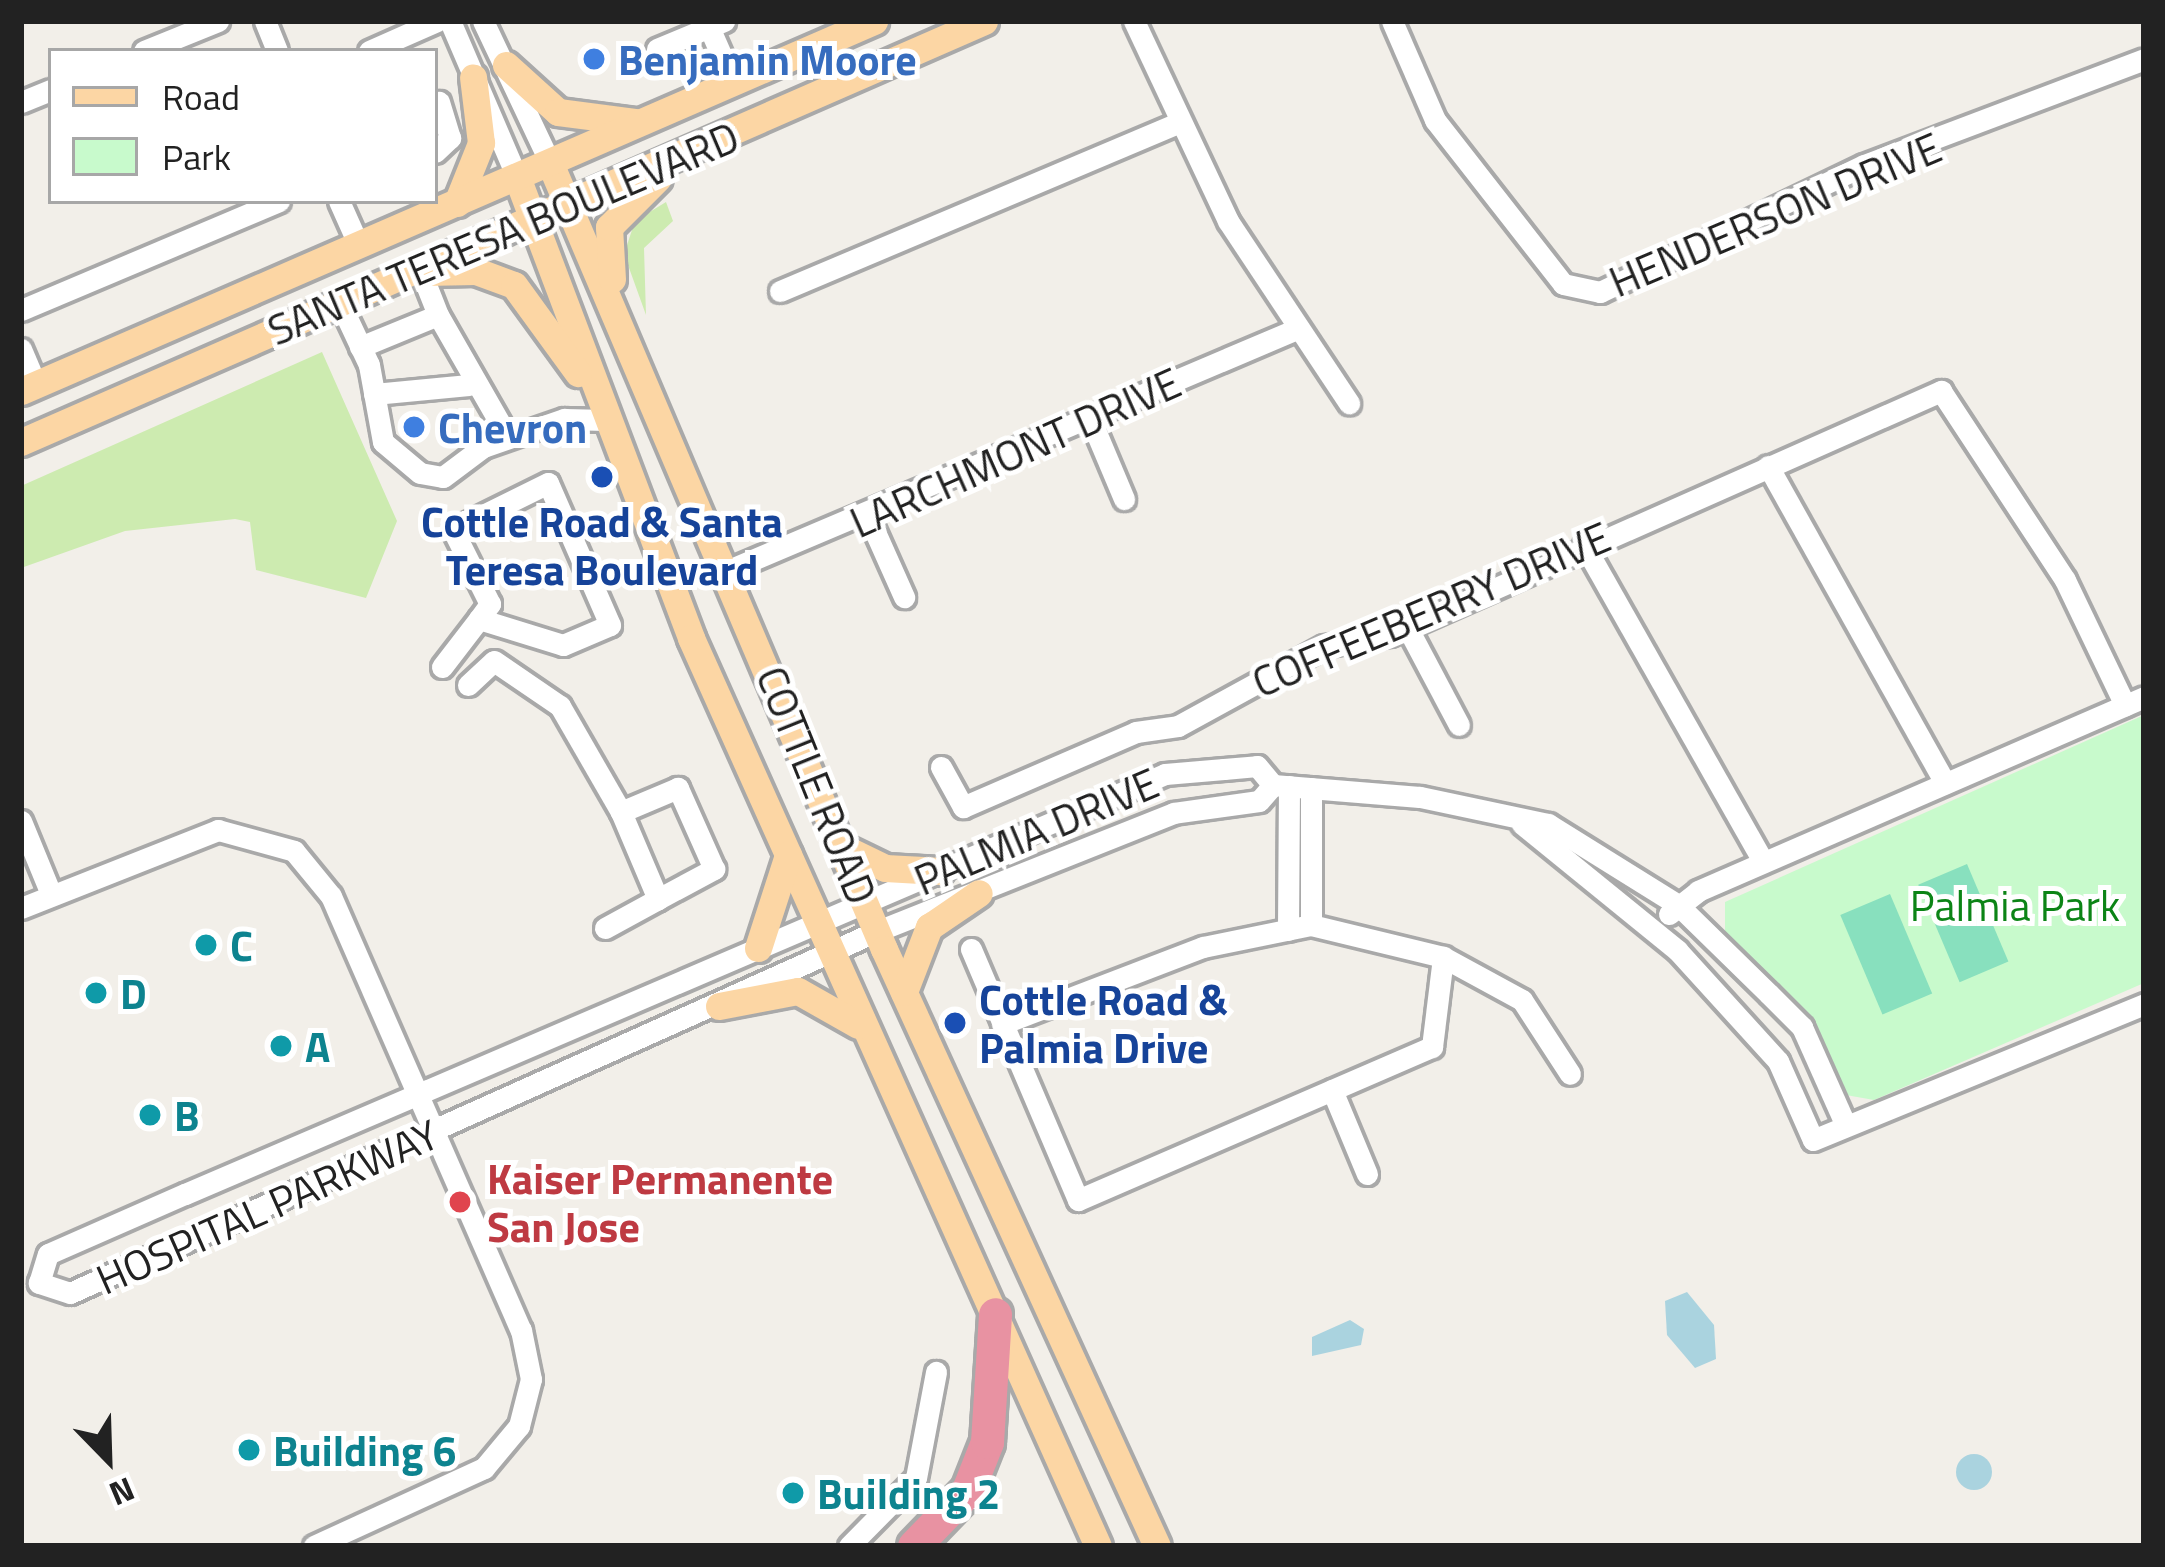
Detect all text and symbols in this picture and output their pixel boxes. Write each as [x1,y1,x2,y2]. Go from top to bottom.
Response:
place label: Benjamin Moore [618,34,917,84]
marker: Benjamin Moore [581,46,607,72]
legend [48,48,438,204]
text: Road [162,69,240,124]
street label: SANTA TERESA BOULEVARD [260,111,746,355]
street label: HENDERSON DRIVE [1602,121,1948,307]
text: Park [162,129,231,184]
street label: LARCHMONT DRIVE [842,357,1188,547]
place label: Chevron [438,402,587,452]
marker: Chevron [401,414,427,440]
marker: Cottle Road & Santa Teresa Boulevard [589,464,615,490]
place label: Cottle Road & Santa Teresa Boulevard [421,496,783,594]
street label: COFFEEBERRY DRIVE [1245,511,1617,707]
street label: COTTLE ROAD [747,659,887,911]
street label: PALMIA DRIVE [907,757,1165,905]
park label: Palmia Park [1910,880,2120,930]
place label: C [230,920,253,970]
marker: C [193,932,219,958]
place label: D [120,968,147,1018]
place label: Cottle Road & Palmia Drive [979,974,1228,1072]
marker: D [83,980,109,1006]
marker: Cottle Road & Palmia Drive [942,1010,968,1036]
place label: A [305,1021,330,1071]
marker: A [268,1033,294,1059]
place label: B [174,1090,200,1140]
marker: B [137,1102,163,1128]
street label: HOSPITAL PARKWAY [88,1108,446,1304]
place label: Kaiser Permanente San Jose [487,1153,833,1252]
marker: Kaiser Permanente San Jose [444,1186,476,1218]
north arrow [48,1399,168,1519]
place label: Building 6 [273,1425,456,1475]
marker: Building 6 [236,1437,262,1463]
text: N [102,1465,142,1520]
place label: Building 2 [817,1468,1000,1518]
marker: Building 2 [780,1480,806,1506]

